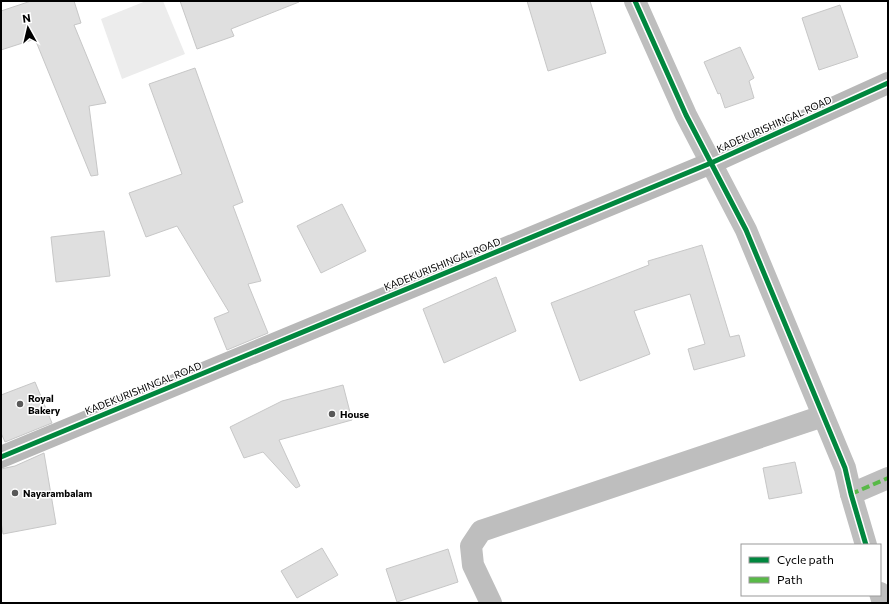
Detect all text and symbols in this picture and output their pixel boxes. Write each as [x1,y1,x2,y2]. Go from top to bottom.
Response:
north arrow [8,8,48,48]
text: N [22,11,32,25]
street label: KADEKURISHINGAL ROAD [715,93,833,155]
street label: KADEKURISHINGAL ROAD [382,235,502,293]
street label: KADEKURISHINGAL ROAD [83,359,203,417]
place label: Royal Bakery [28,392,61,416]
marker: Royal Bakery [15,399,25,409]
place label: House [340,408,369,420]
marker: House [327,409,337,419]
place label: Nayarambalam [23,487,93,499]
marker: Nayarambalam [10,488,20,498]
legend [741,544,881,596]
text: Cycle path [777,552,834,566]
text: Path [777,572,803,586]

